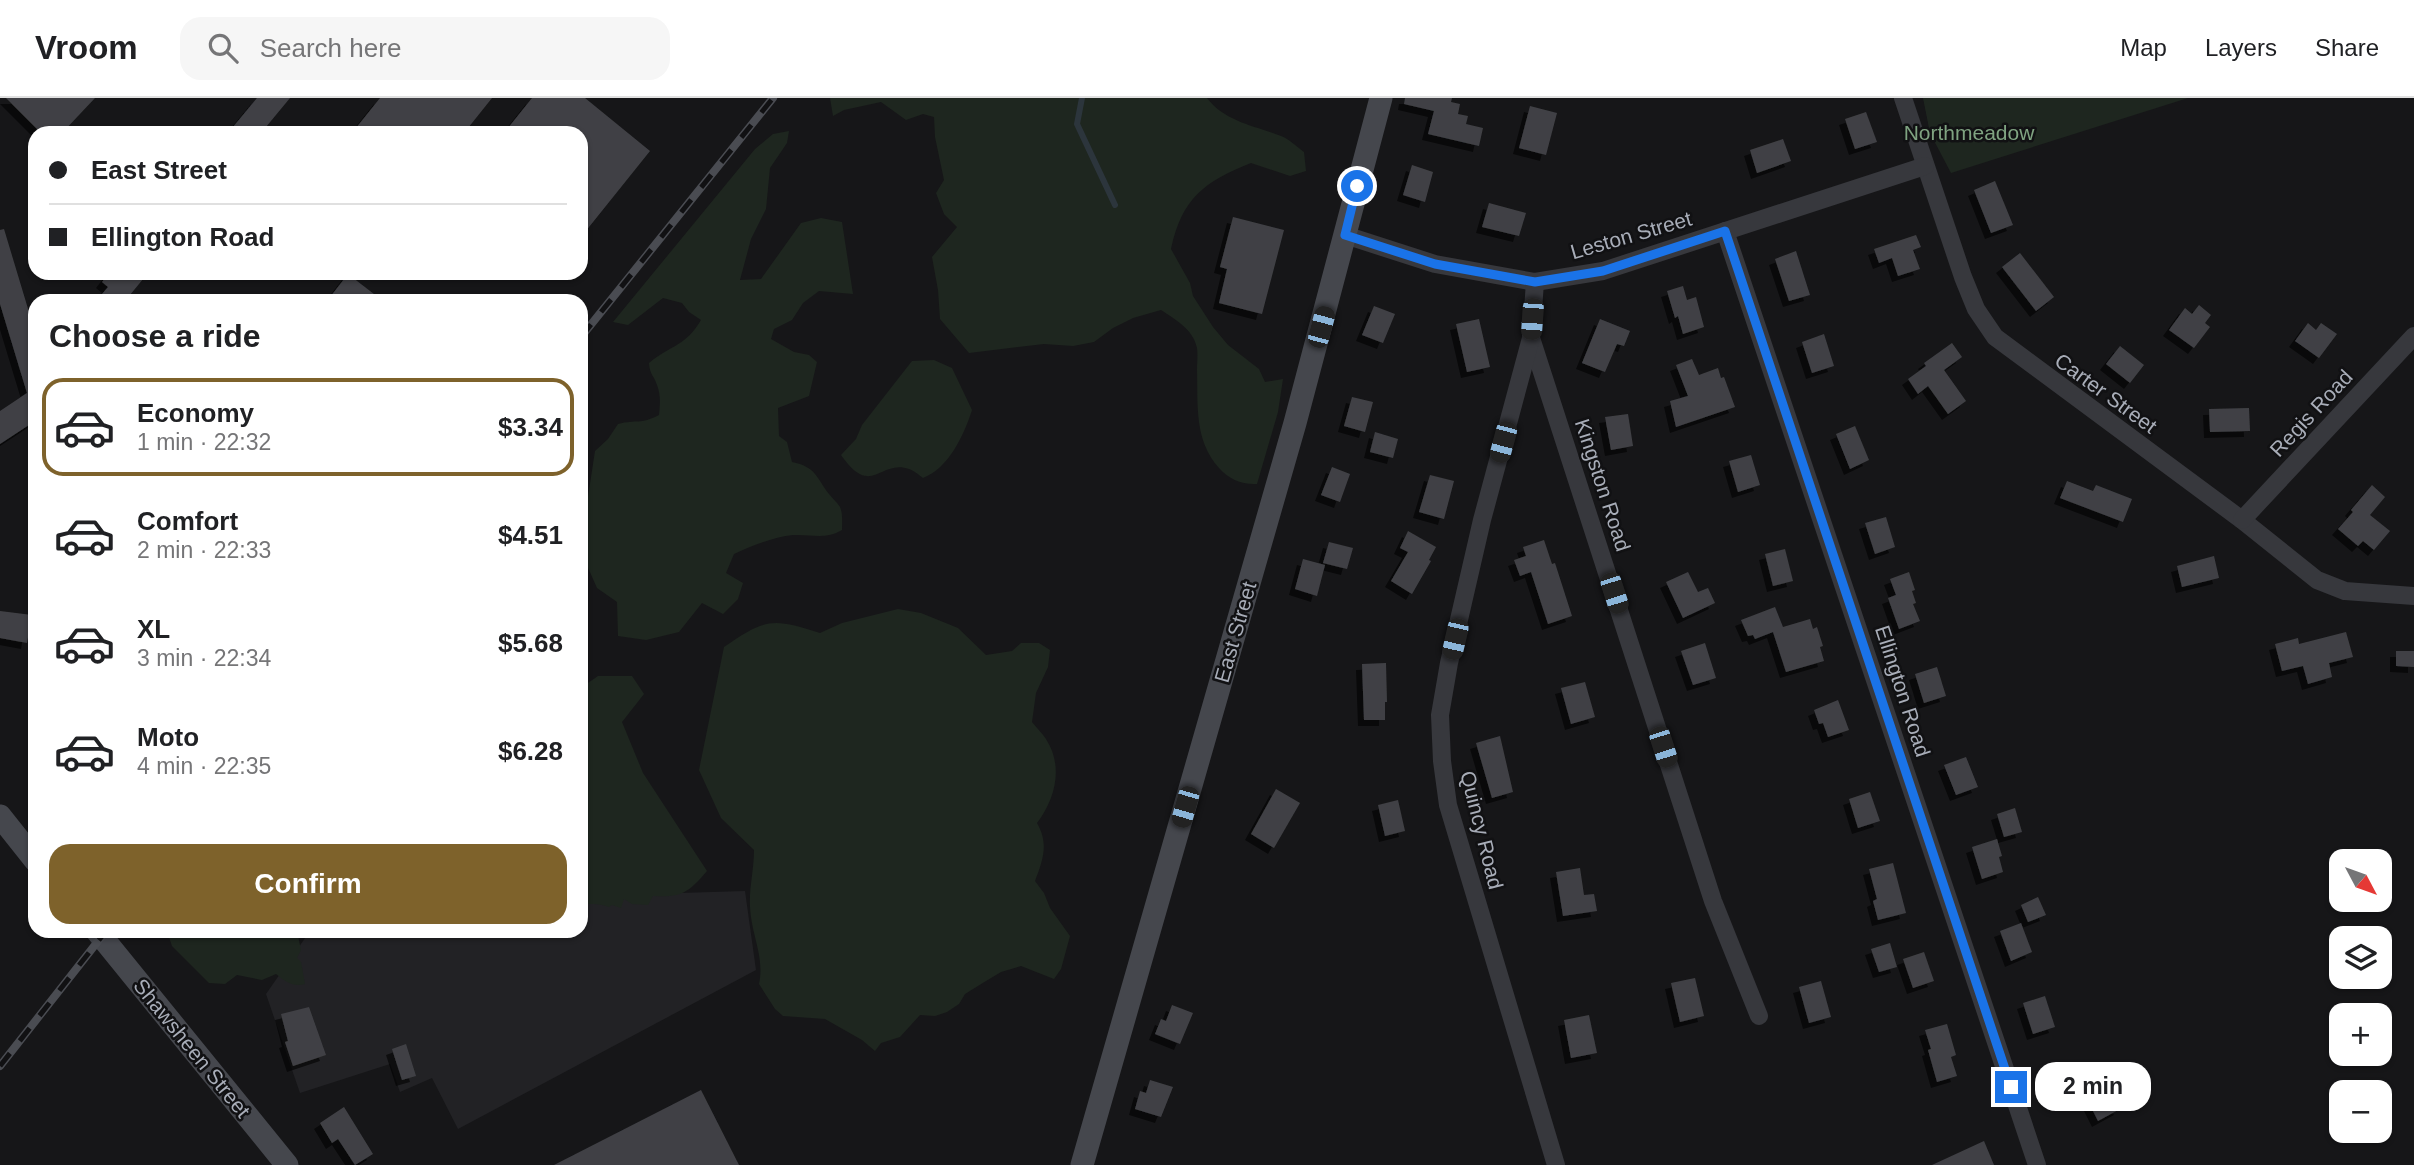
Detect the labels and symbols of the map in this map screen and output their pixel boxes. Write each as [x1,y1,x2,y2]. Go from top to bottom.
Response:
park label: Northmeadow [1904,121,2035,144]
route start [1341,170,1373,202]
street label: Leston Street [1568,207,1694,263]
car [1521,297,1544,341]
car [1306,304,1337,350]
street label: Carter Street [2051,348,2162,438]
street label: Regis Road [2265,365,2357,461]
street label: Kingston Road [1571,416,1635,554]
car [1488,419,1519,465]
car [1598,570,1631,616]
street label: East Street [1210,579,1260,685]
car [1441,616,1470,662]
street label: Ellington Road [1871,622,1935,760]
car [1647,724,1680,770]
street label: Quincy Road [1456,768,1508,892]
car [1170,784,1201,830]
north arrow [2329,849,2392,912]
street label: Shawsheen Street [129,974,255,1122]
callout: 2 min [2036,1062,2151,1112]
route end [1995,1071,2027,1103]

